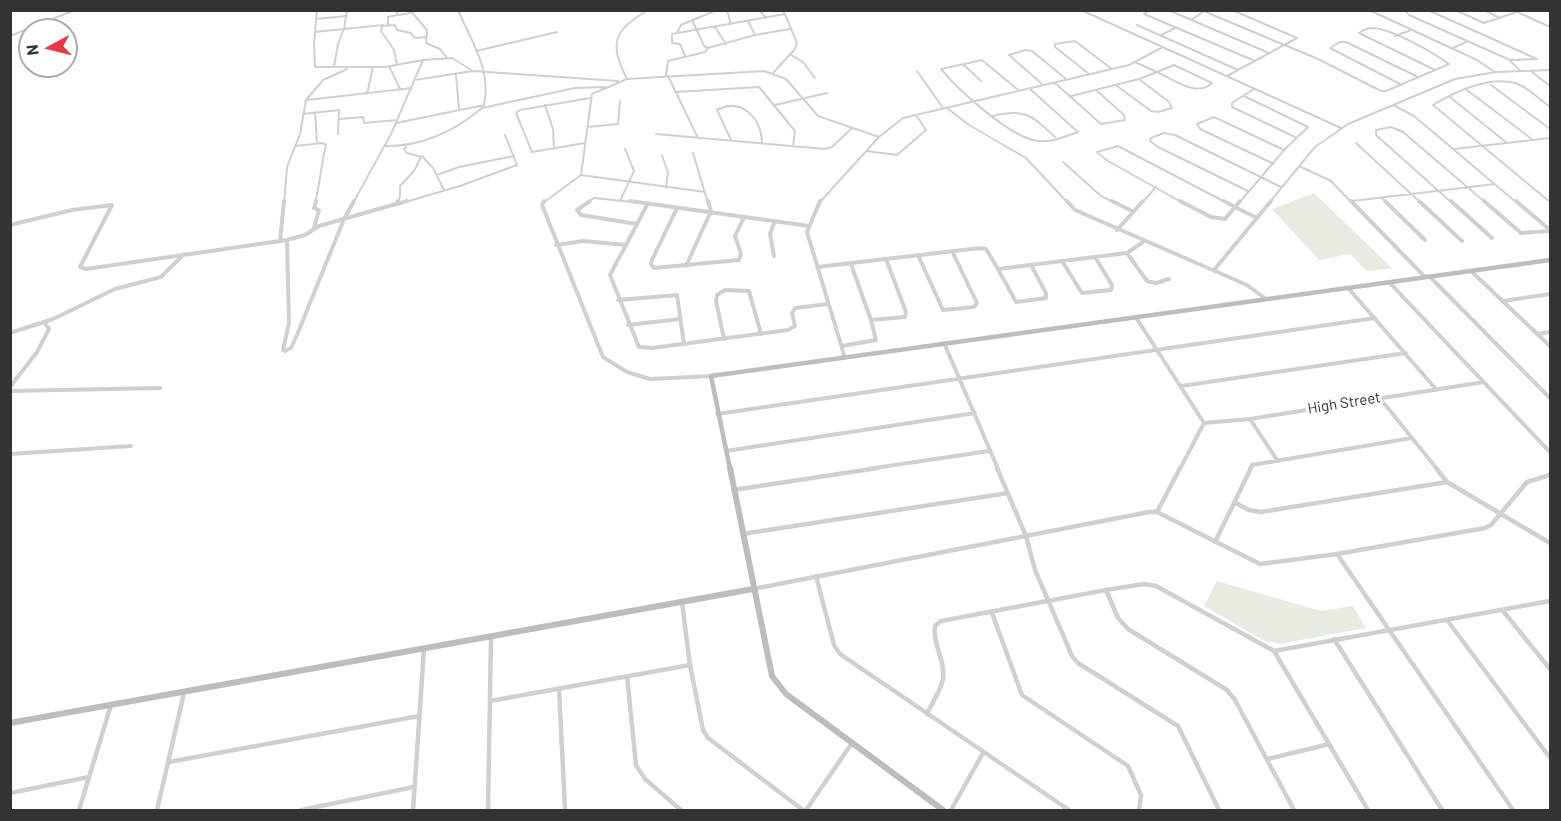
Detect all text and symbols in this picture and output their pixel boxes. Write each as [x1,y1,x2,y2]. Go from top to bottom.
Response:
north arrow [18,18,78,78]
text: N [22,44,42,56]
street label: High Street [1306,388,1382,418]

